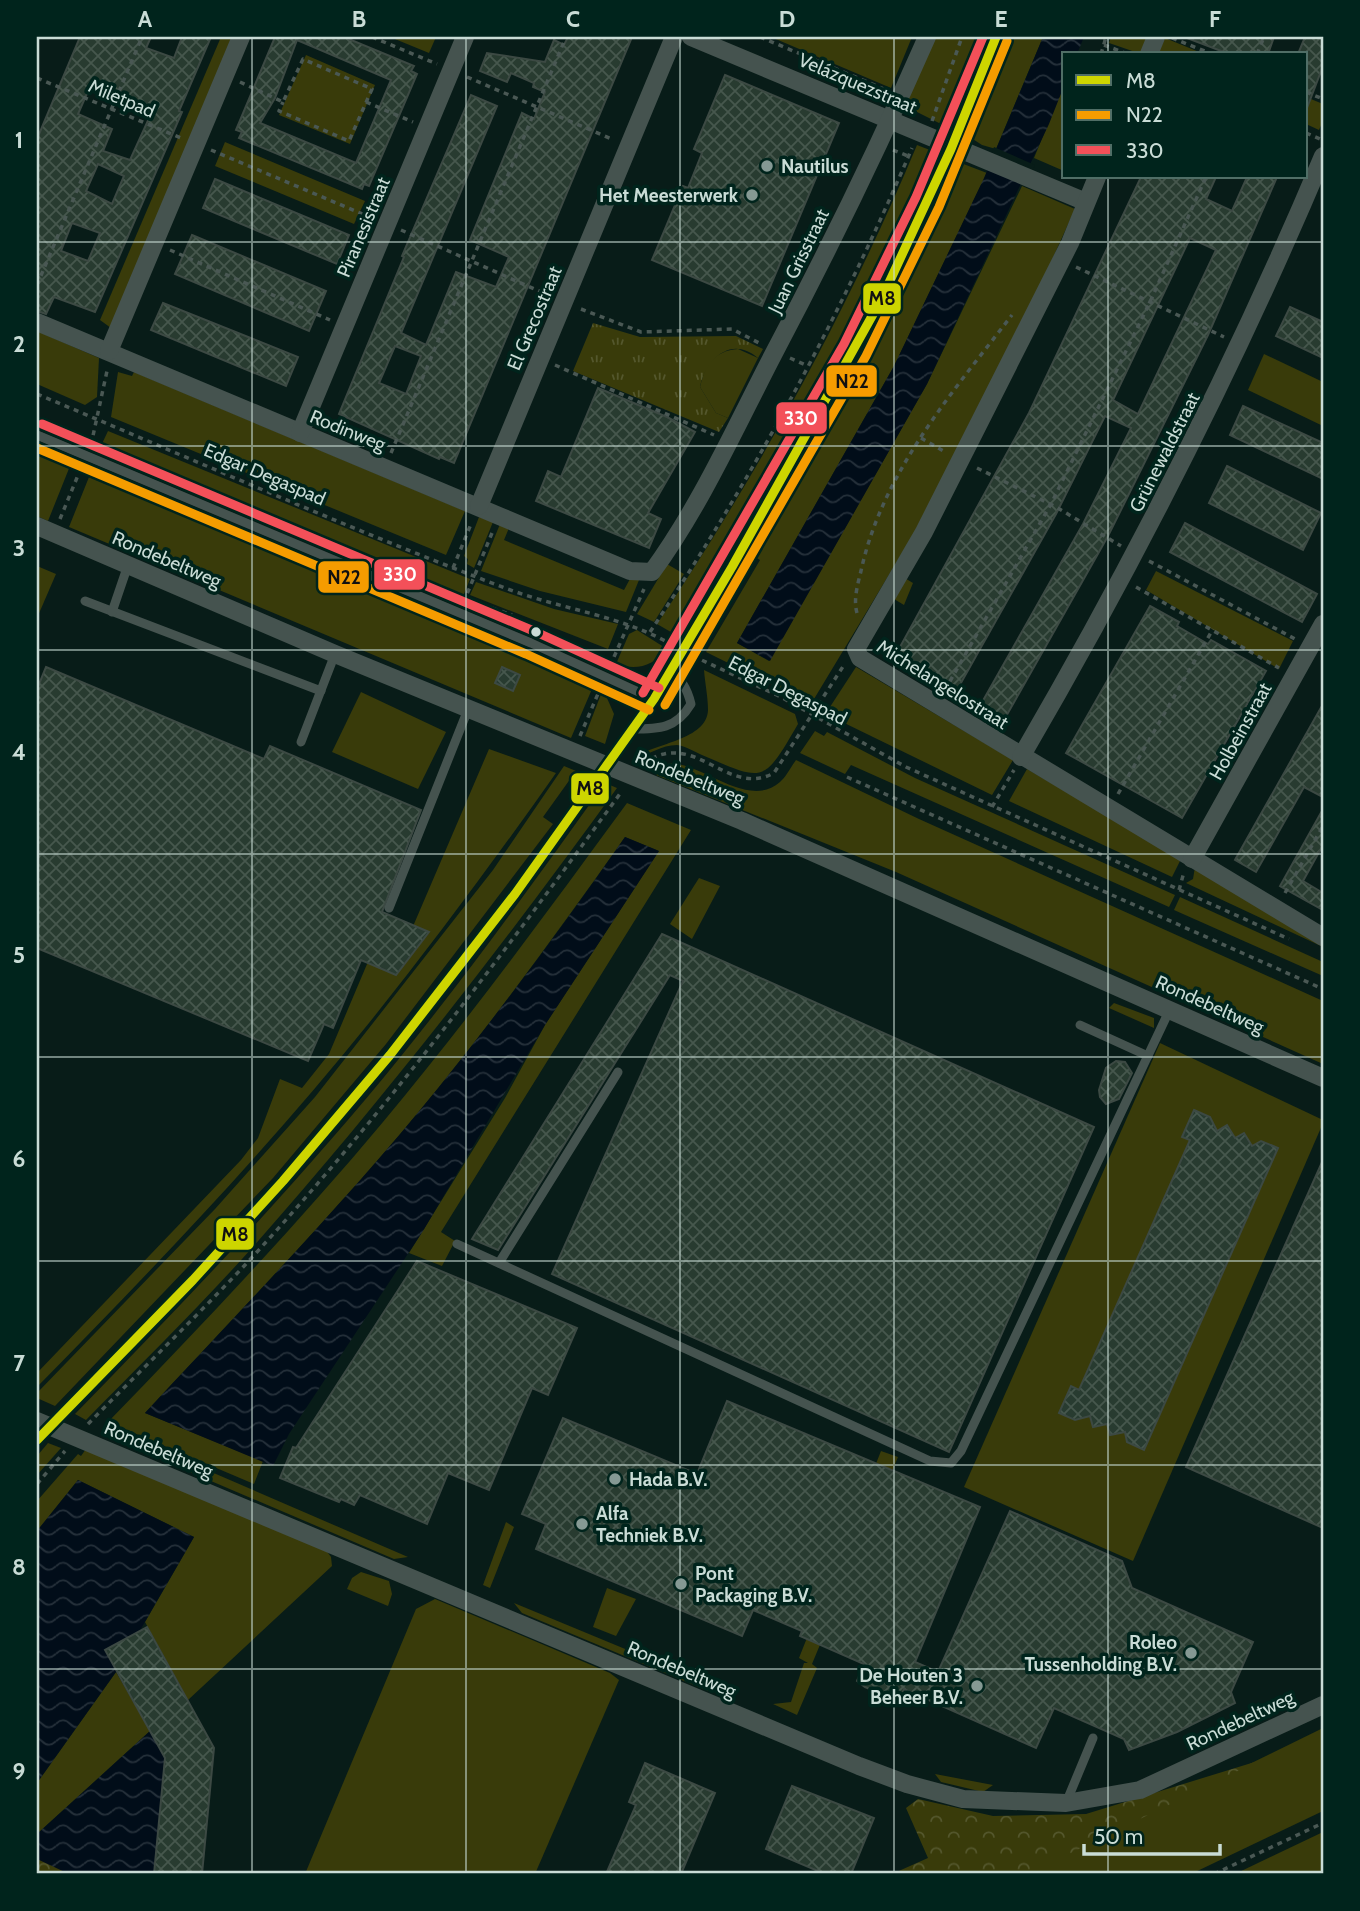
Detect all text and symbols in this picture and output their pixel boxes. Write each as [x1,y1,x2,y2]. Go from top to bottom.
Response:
text: A [138,5,153,33]
text: B [352,5,366,33]
text: C [566,5,580,33]
text: D [779,5,795,33]
text: E [994,5,1008,33]
text: F [1209,5,1221,33]
street label: Velázquezstraat [795,48,921,119]
legend [1062,52,1308,178]
text: M8 [1126,68,1156,93]
street label: Miletpad [85,74,159,123]
text: N22 [1126,102,1163,127]
text: 1 [15,126,23,154]
text: 330 [1126,138,1163,163]
place label: Nautilus [781,155,849,178]
marker: Nautilus [759,158,775,174]
street label: Piranesistraat [332,173,395,281]
place label: Het Meesterwerk [599,184,739,207]
marker: Het Meesterwerk [744,187,760,203]
street label: Juan Grisstraat [763,205,834,318]
street label: El Grecostraat [502,262,567,374]
line badge: M8 [862,282,902,315]
text: M8 [868,287,896,310]
text: 2 [13,330,25,358]
line badge: N22 [825,364,878,398]
text: N22 [835,370,869,393]
street label: Grünewaldstraat [1124,388,1205,516]
line badge: 330 [775,401,828,435]
street label: Rodinweg [307,405,389,456]
text: 330 [784,407,818,430]
street label: Edgar Degaspad [201,439,329,510]
street label: Rondebeltweg [109,526,225,593]
text: 3 [13,534,25,562]
line badge: 330 [373,558,426,591]
line badge: N22 [317,560,370,594]
text: 330 [383,563,417,586]
text: N22 [327,566,361,589]
unlabelled marker [529,625,543,639]
street label: Michelangelostraat [873,635,1013,734]
street label: Edgar Degaspad [725,651,851,730]
street label: Holbeinstraat [1204,678,1277,784]
text: 4 [12,738,26,766]
street label: Rondebeltweg [632,745,749,810]
line badge: M8 [570,772,610,805]
text: M8 [576,777,604,800]
text: 5 [13,941,25,969]
street label: Rondebeltweg [1152,970,1268,1039]
text: 6 [13,1145,25,1173]
line badge: M8 [215,1217,255,1251]
text: M8 [221,1223,249,1246]
text: 7 [13,1349,25,1377]
street label: Rondebeltweg [101,1416,217,1483]
place label: Hada B.V. [629,1468,707,1491]
marker: Hada B.V. [607,1471,623,1487]
place label: Alfa Techniek B.V. [596,1502,703,1547]
marker: Alfa Techniek B.V. [574,1516,590,1532]
text: 8 [12,1553,26,1581]
place label: Pont Packaging B.V. [695,1562,812,1607]
marker: Pont Packaging B.V. [673,1576,689,1592]
place label: Roleo Tussenholding B.V. [1025,1631,1177,1676]
street label: Rondebeltweg [624,1636,740,1703]
marker: Roleo Tussenholding B.V. [1183,1645,1199,1661]
place label: De Houten 3 Beheer B.V. [859,1664,963,1709]
marker: De Houten 3 Beheer B.V. [969,1678,985,1694]
street label: Rondebeltweg [1183,1685,1298,1755]
text: 9 [13,1757,25,1785]
scale bar [1084,1813,1220,1857]
text: 50 m [1094,1824,1143,1849]

